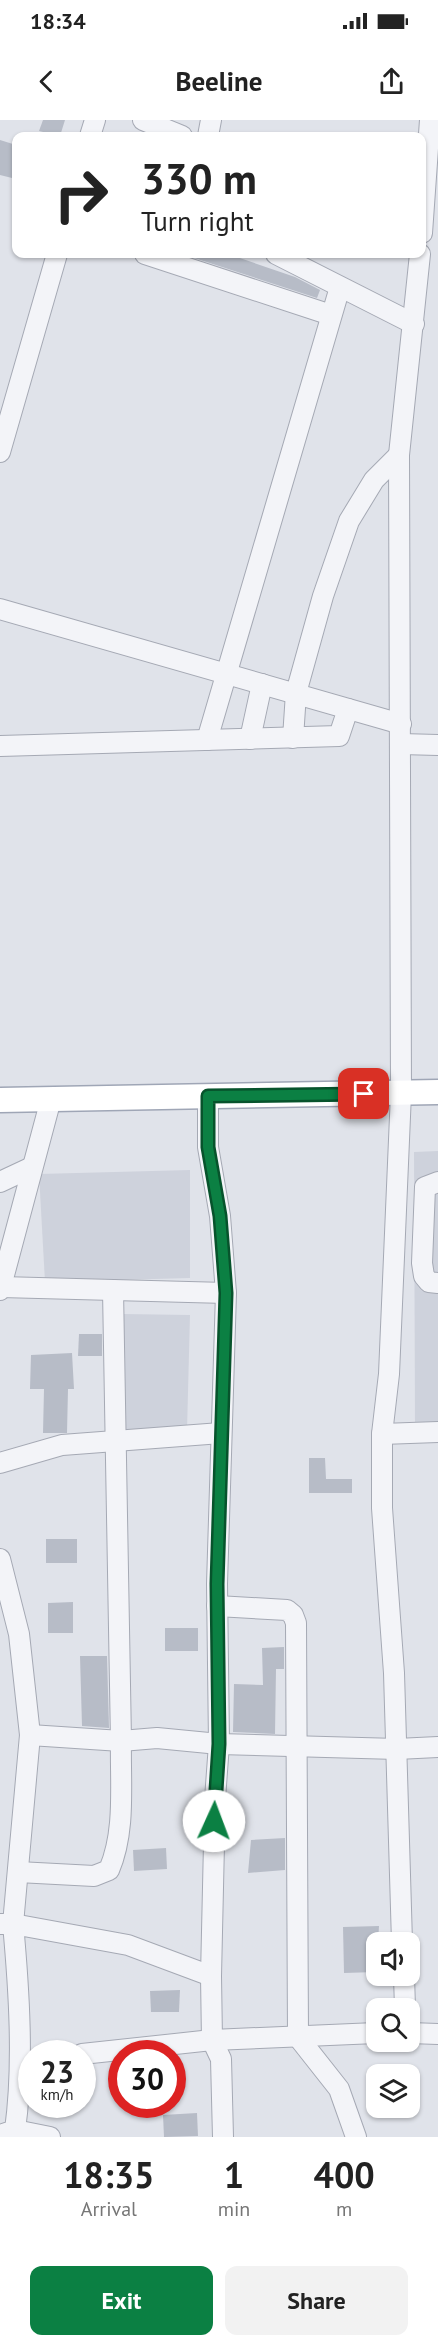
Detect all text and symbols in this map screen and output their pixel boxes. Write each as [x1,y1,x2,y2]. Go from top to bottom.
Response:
text: 18:34 [30,7,86,35]
text: Beeline [176,64,262,98]
icon: back [30,65,63,98]
icon: share [375,65,408,98]
text: 330 m [141,151,257,206]
icon: right [42,156,120,234]
text: Turn right [141,204,254,238]
pin [338,1068,389,1119]
icon: arrive [347,1077,380,1110]
position arrow [182,1789,246,1853]
map controls [366,1932,420,2118]
button: sound [366,1932,420,1986]
button: search [366,1998,420,2052]
speed limit sign: 30 [108,2040,186,2118]
text: 23 [40,2052,74,2091]
button: layers [366,2064,420,2118]
text: km/h [41,2085,73,2104]
text: 18:35 [63,2151,155,2198]
text: 1 [224,2151,244,2198]
text: 400 [314,2151,375,2198]
text: Arrival [81,2196,137,2222]
text: min [218,2196,250,2222]
text: m [336,2196,352,2222]
button: Exit [30,2266,213,2335]
button: Share [225,2266,408,2335]

